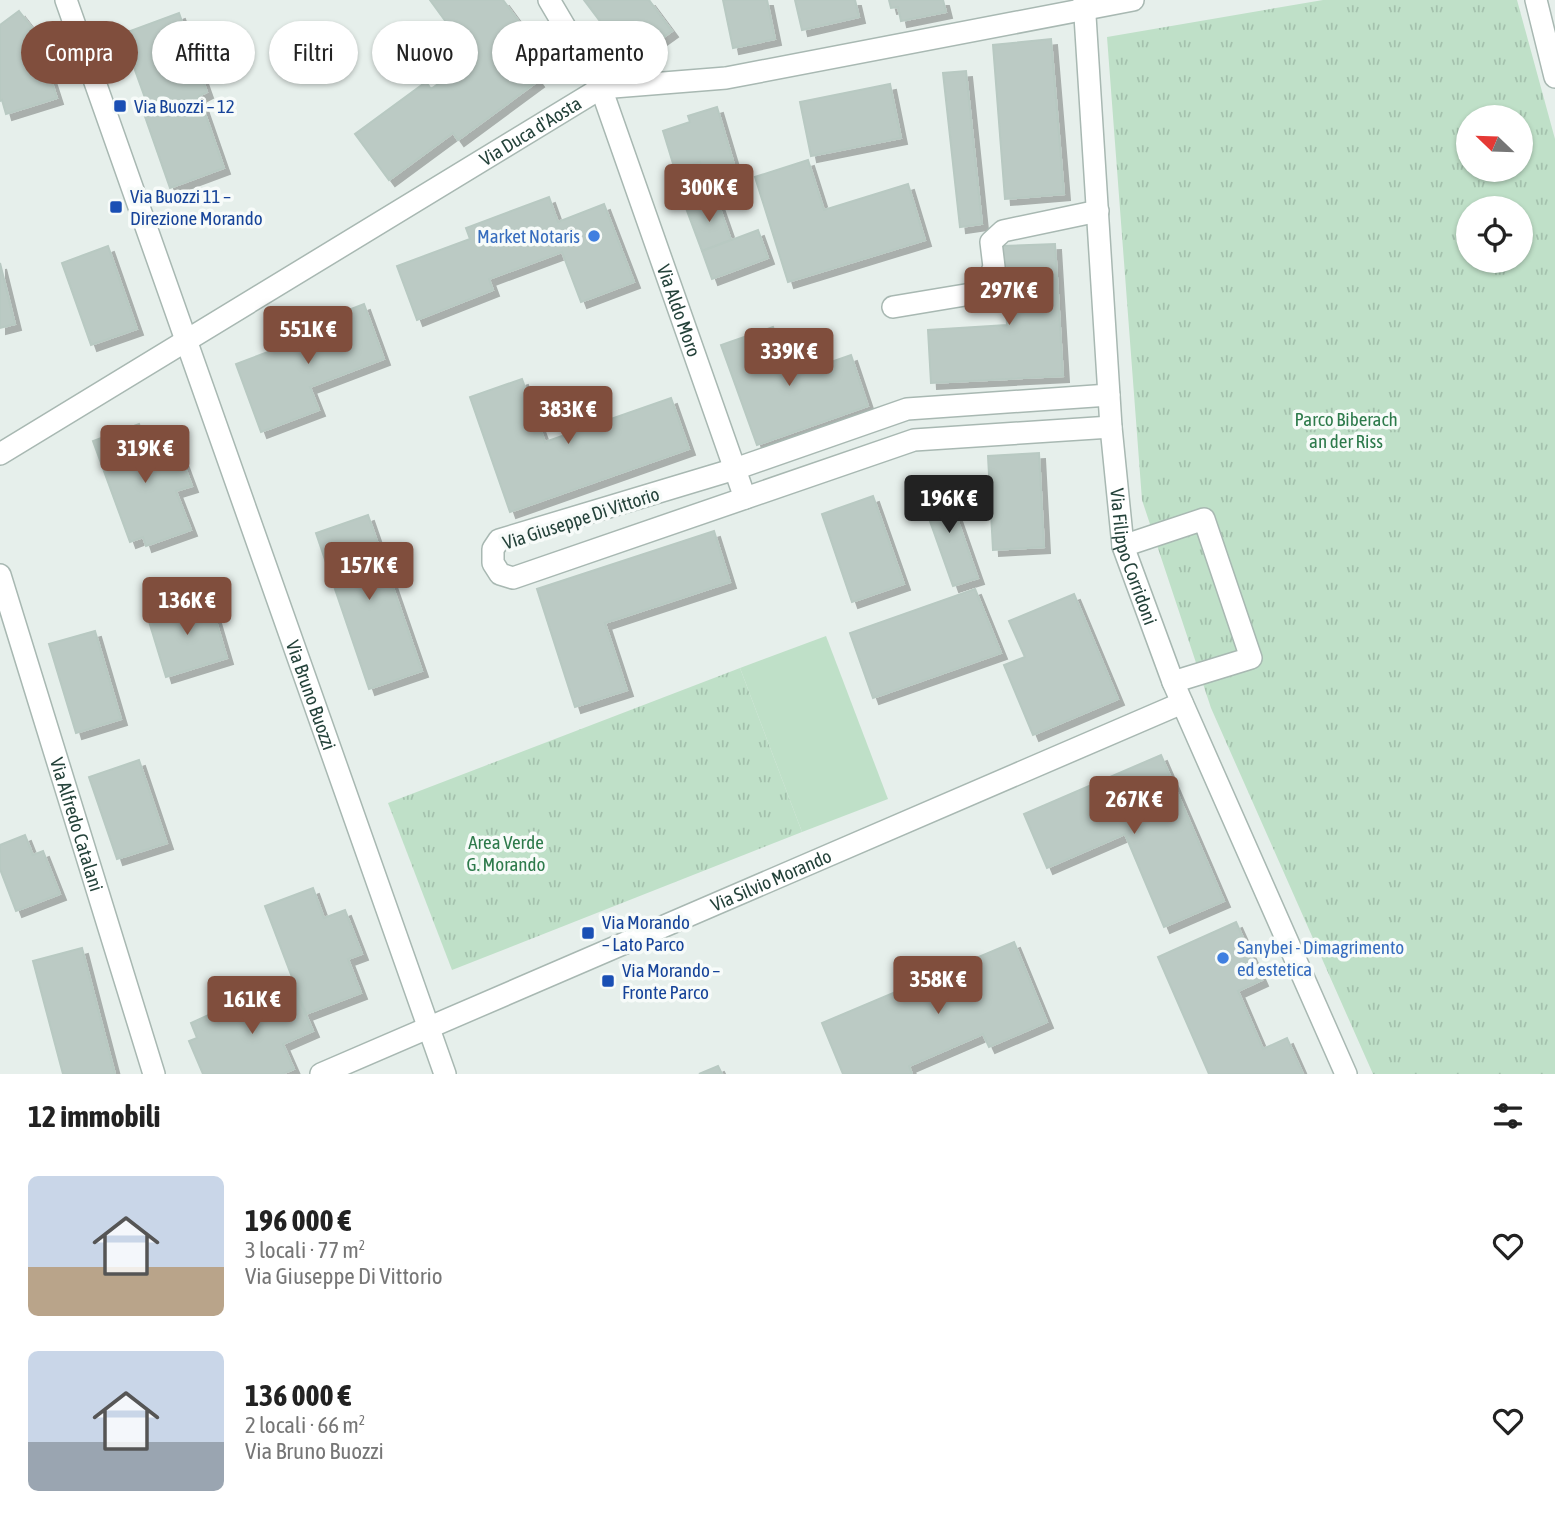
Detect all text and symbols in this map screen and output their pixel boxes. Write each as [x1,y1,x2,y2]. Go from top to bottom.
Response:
chip: Compra [21,21,138,84]
chip: Affitta [152,21,255,84]
chip: Filtri [269,21,358,84]
chip: Nuovo [372,21,478,84]
chip: Appartamento [492,21,668,84]
street label: Via Duca d'Aosta [476,92,585,170]
place label: Via Buozzi – 12 [134,95,235,117]
marker: Via Buozzi – 12 [112,98,128,114]
north arrow [1456,105,1533,182]
map controls [1456,105,1533,273]
pin: 300K € [652,164,766,224]
text: 300K € [680,174,738,200]
place label: Via Buozzi 11 – Direzione Morando [130,185,263,229]
button: locate [1456,196,1533,273]
marker: Via Buozzi 11 – Direzione Morando [108,199,124,215]
place label: Market Notaris [477,225,580,247]
marker: Market Notaris [586,228,602,244]
street label: Via Aldo Moro [653,261,705,359]
pin: 297K € [952,268,1066,327]
text: 297K € [980,277,1038,303]
pin: 551K € [251,306,365,366]
text: 551K € [279,316,337,342]
pin: 339K € [732,328,846,388]
text: 339K € [760,338,818,364]
pin: 383K € [511,386,625,446]
text: 383K € [539,396,597,422]
park label: Parco Biberach an der Riss [1294,408,1398,452]
pin: 319K € [88,426,202,485]
text: 319K € [116,435,174,461]
pin: 196K € [892,476,1006,535]
street label: Via Giuseppe Di Vittorio [500,482,662,554]
text: 196K € [920,485,978,511]
street label: Via Filippo Corridoni [1106,487,1162,628]
pin: 157K € [312,542,426,602]
text: 157K € [340,552,398,578]
pin: 136K € [130,578,244,637]
text: 136K € [158,587,216,613]
street label: Via Bruno Buozzi [282,637,341,753]
street label: Via Alfredo Catalani [46,755,108,894]
pin: 267K € [1077,776,1191,836]
text: 267K € [1105,786,1163,812]
park label: Area Verde G. Morando [467,831,546,875]
street label: Via Silvio Morando [707,844,835,916]
place label: Via Morando – Lato Parco [602,911,690,955]
marker: Via Morando – Lato Parco [580,925,596,941]
place label: Sanybei - Dimagrimento ed estetica [1237,936,1404,980]
marker: Sanybei - Dimagrimento ed estetica [1215,950,1231,966]
pin: 358K € [881,956,995,1016]
place label: Via Morando – Fronte Parco [622,959,721,1003]
text: 358K € [909,966,967,992]
marker: Via Morando – Fronte Parco [600,973,616,989]
pin: 161K € [195,976,309,1036]
text: 161K € [223,986,281,1012]
icon: filters [1489,1097,1527,1135]
text: 12 immobili [28,1099,160,1133]
text: 196 000 € [245,1203,351,1237]
icon: home [84,1204,168,1288]
icon: heart [1489,1227,1527,1265]
text: 3 locali · 77 m² [245,1237,365,1263]
text: Via Giuseppe Di Vittorio [245,1263,443,1289]
text: 136 000 € [245,1378,351,1412]
icon: home [84,1379,168,1463]
icon: heart [1489,1402,1527,1440]
text: 2 locali · 66 m² [245,1412,365,1438]
text: Via Bruno Buozzi [245,1438,384,1464]

